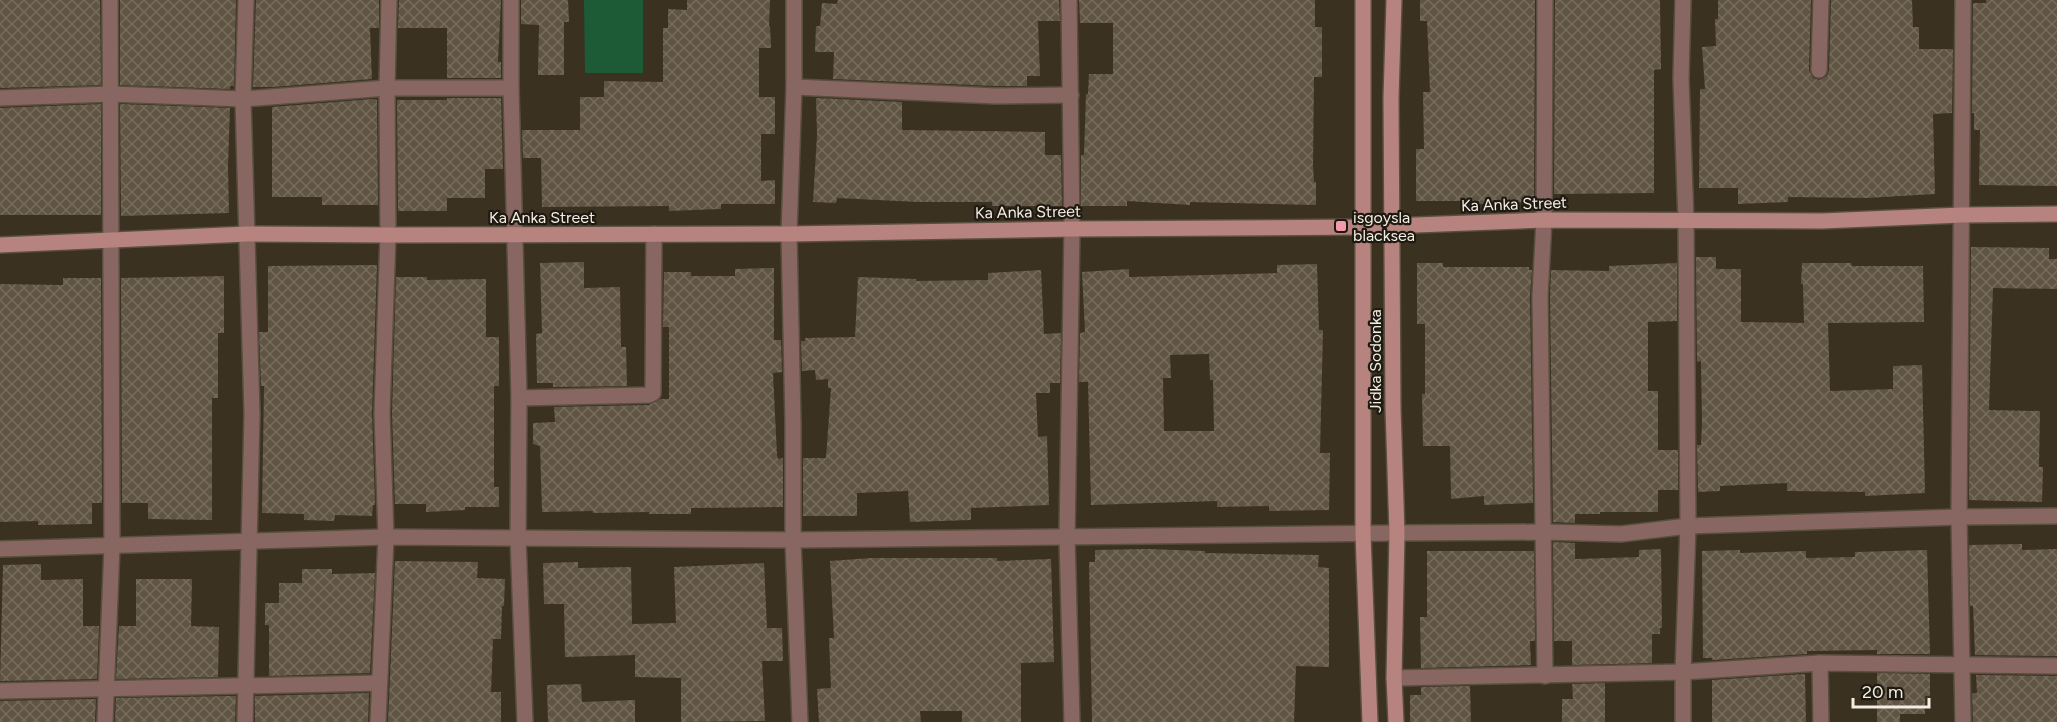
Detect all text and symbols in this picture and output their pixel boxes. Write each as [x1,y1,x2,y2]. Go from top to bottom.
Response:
street label: Ka Anka Street [1461,193,1567,215]
street label: Ka Anka Street [975,202,1081,222]
street label: Ka Anka Street [489,208,595,227]
place label: isgoysla blacksea [1353,208,1415,245]
marker: isgoysla blacksea [1334,219,1348,233]
street label: Jidka Sodonka [1366,309,1385,413]
scale bar [1853,671,1930,709]
text: 20 m [1862,681,1903,703]

